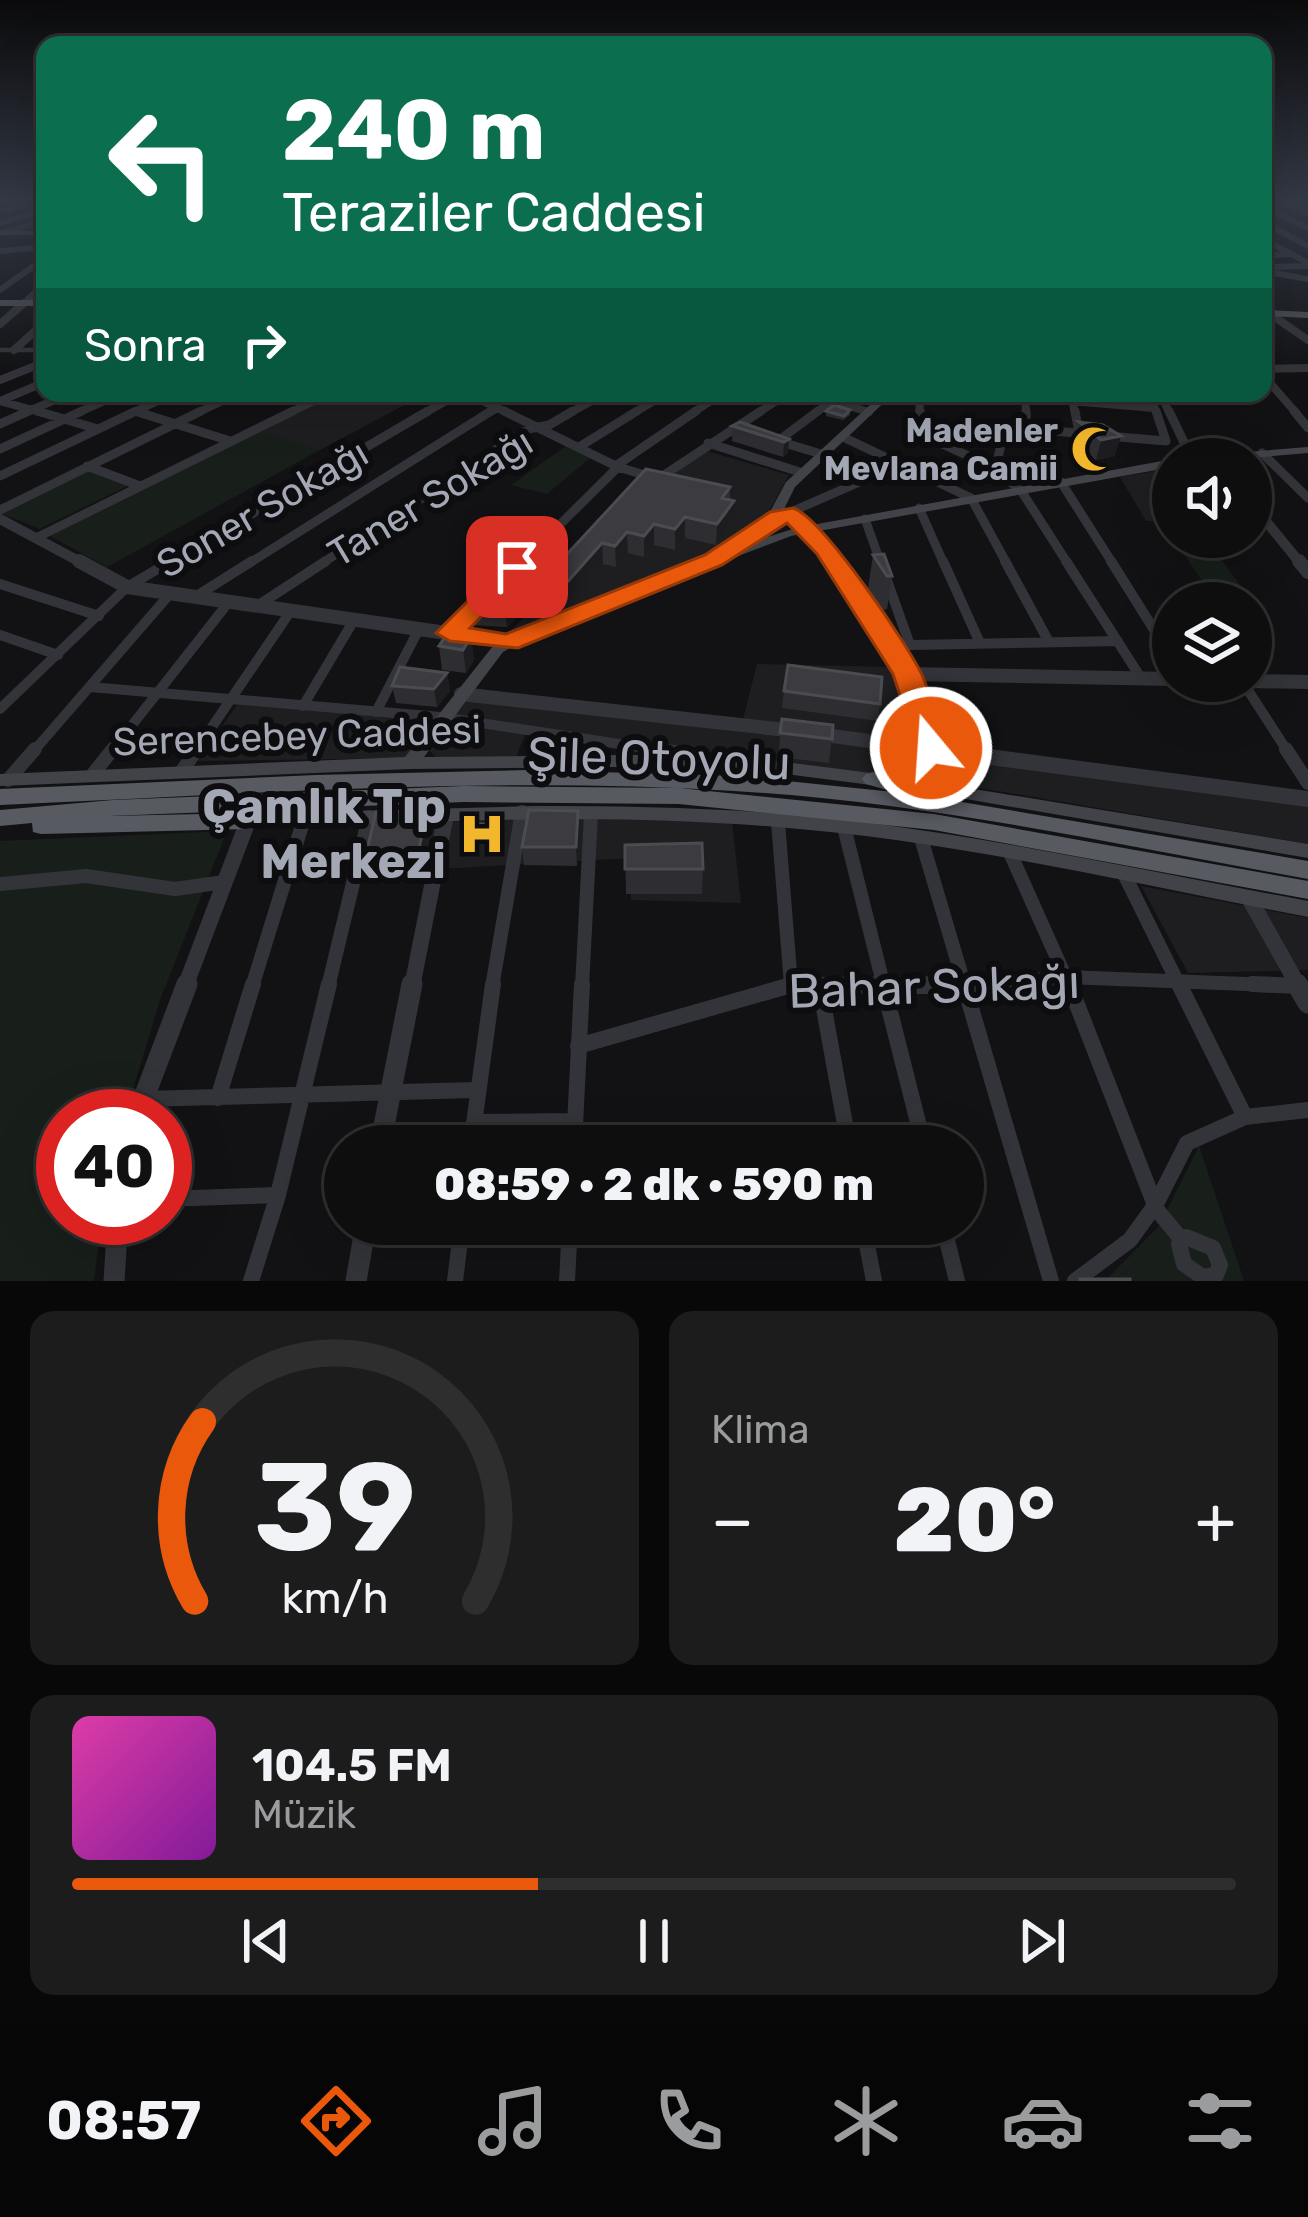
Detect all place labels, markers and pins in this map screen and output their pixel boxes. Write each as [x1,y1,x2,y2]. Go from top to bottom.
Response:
place label: Madenler Mevlana Camii [824,411,1058,488]
mosque icon: Madenler Mevlana Camii [1069,424,1119,474]
pin [466,516,568,618]
place label: Çamlık Tıp Merkezi [202,778,446,890]
hospital icon: Çamlık Tıp Merkezi [457,809,507,859]

